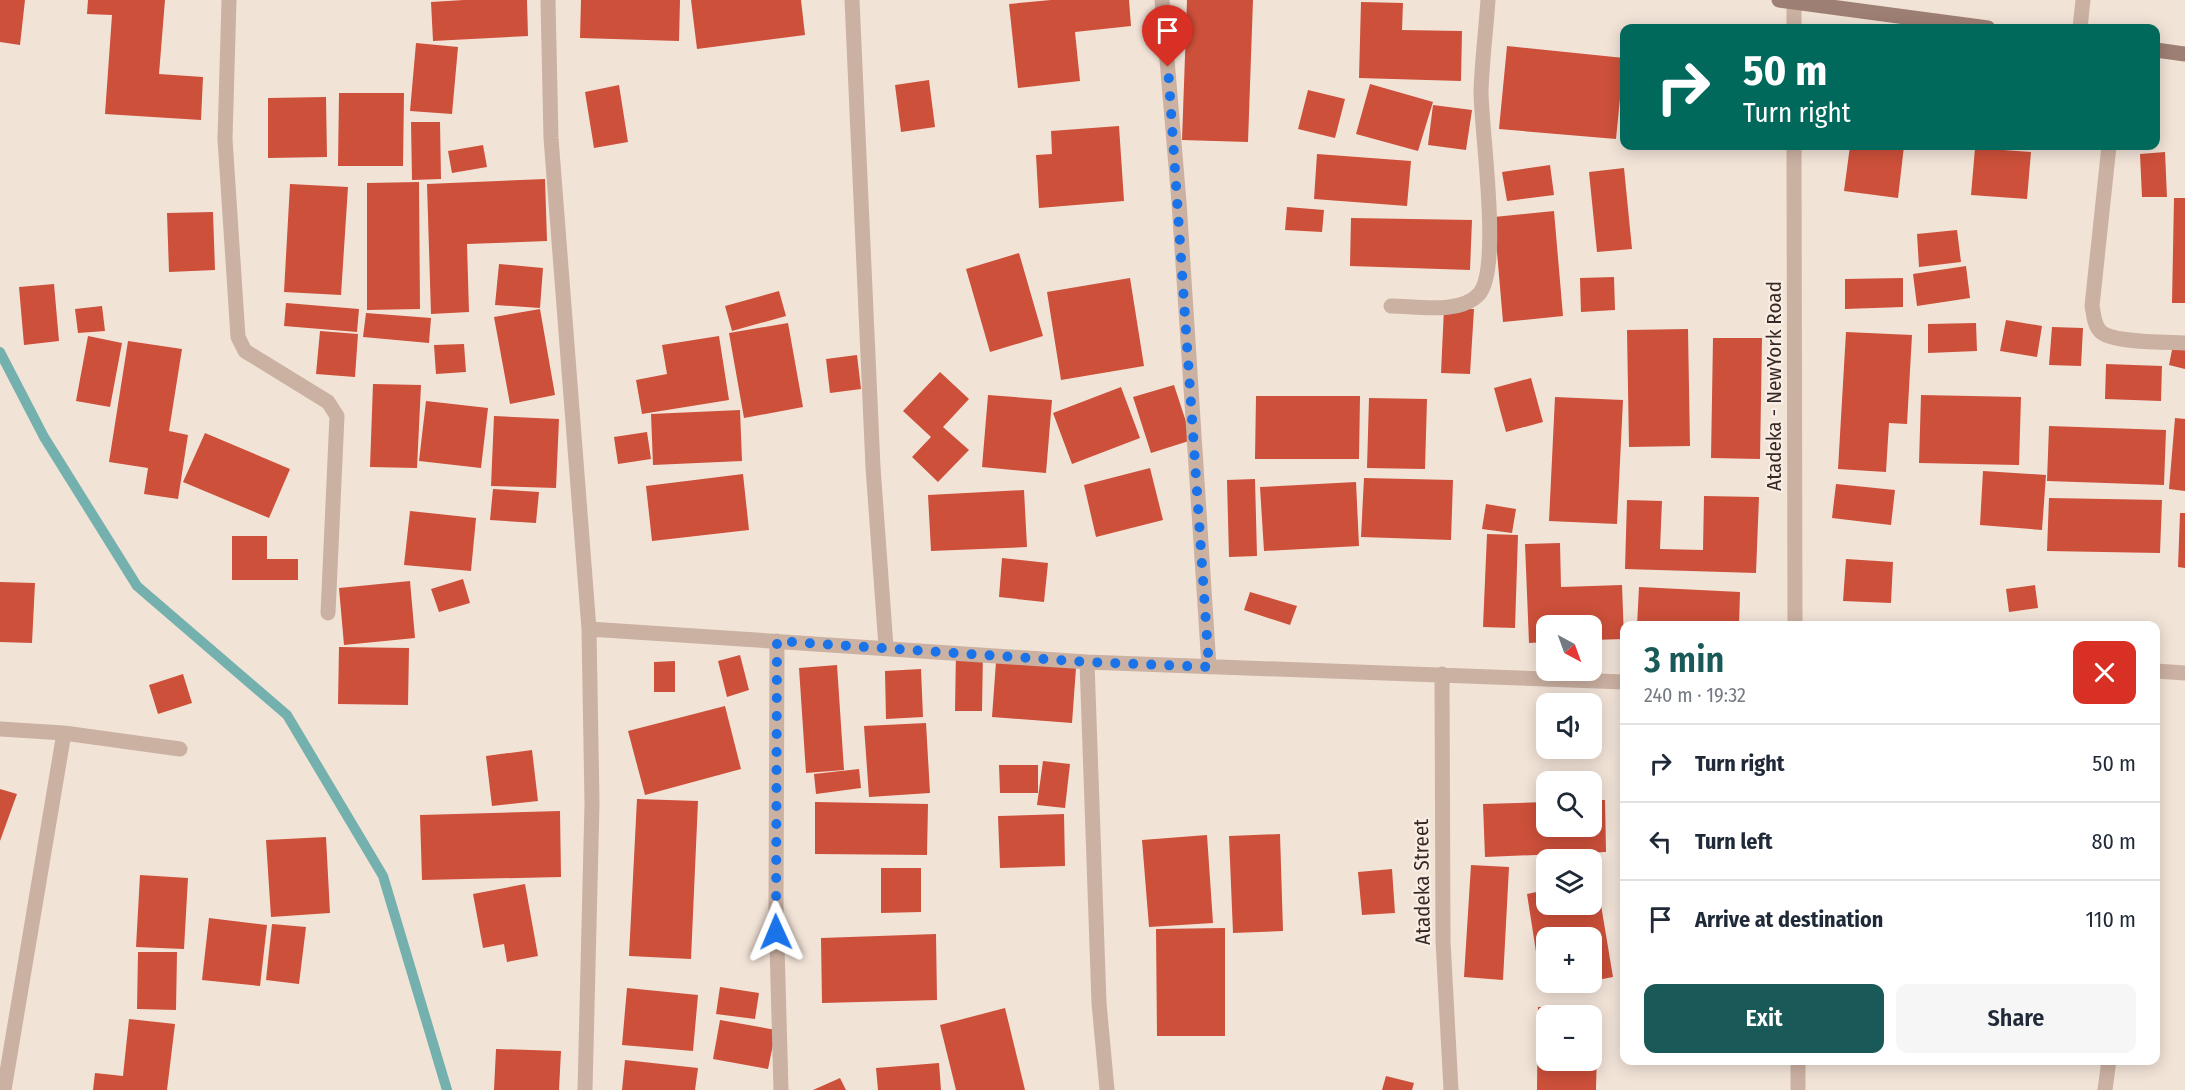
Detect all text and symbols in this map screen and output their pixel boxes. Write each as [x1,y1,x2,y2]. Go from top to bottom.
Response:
pin [1142,5,1193,67]
icon: arrive [1151,14,1184,47]
text: 50 m [1743,46,1827,96]
icon: right [1644,48,1722,126]
text: Turn right [1743,97,1851,129]
street label: Atadeka - NewYork Road [1761,281,1787,491]
north arrow [1536,615,1602,681]
map controls [1536,615,1602,1071]
text: 3 min [1644,638,1724,682]
button: close [2073,641,2136,704]
text: 240 m · 19:32 [1644,683,1746,707]
button: sound [1536,693,1602,759]
icon: right [1644,747,1677,780]
text: Turn right [1695,750,1784,777]
text: 50 m [2092,750,2136,777]
button: search [1536,771,1602,837]
street label: Atadeka Street [1408,819,1436,945]
icon: left [1644,825,1677,858]
text: Turn left [1695,828,1773,855]
text: 80 m [2091,828,2136,855]
button: layers [1536,849,1602,915]
position arrow [744,900,808,964]
icon: arrive [1644,903,1677,936]
text: Arrive at destination [1695,906,1883,933]
text: 110 m [2086,906,2136,933]
button: + [1536,927,1602,993]
button: Exit [1644,984,1884,1053]
button: Share [1896,984,2136,1053]
button: − [1536,1005,1602,1071]

